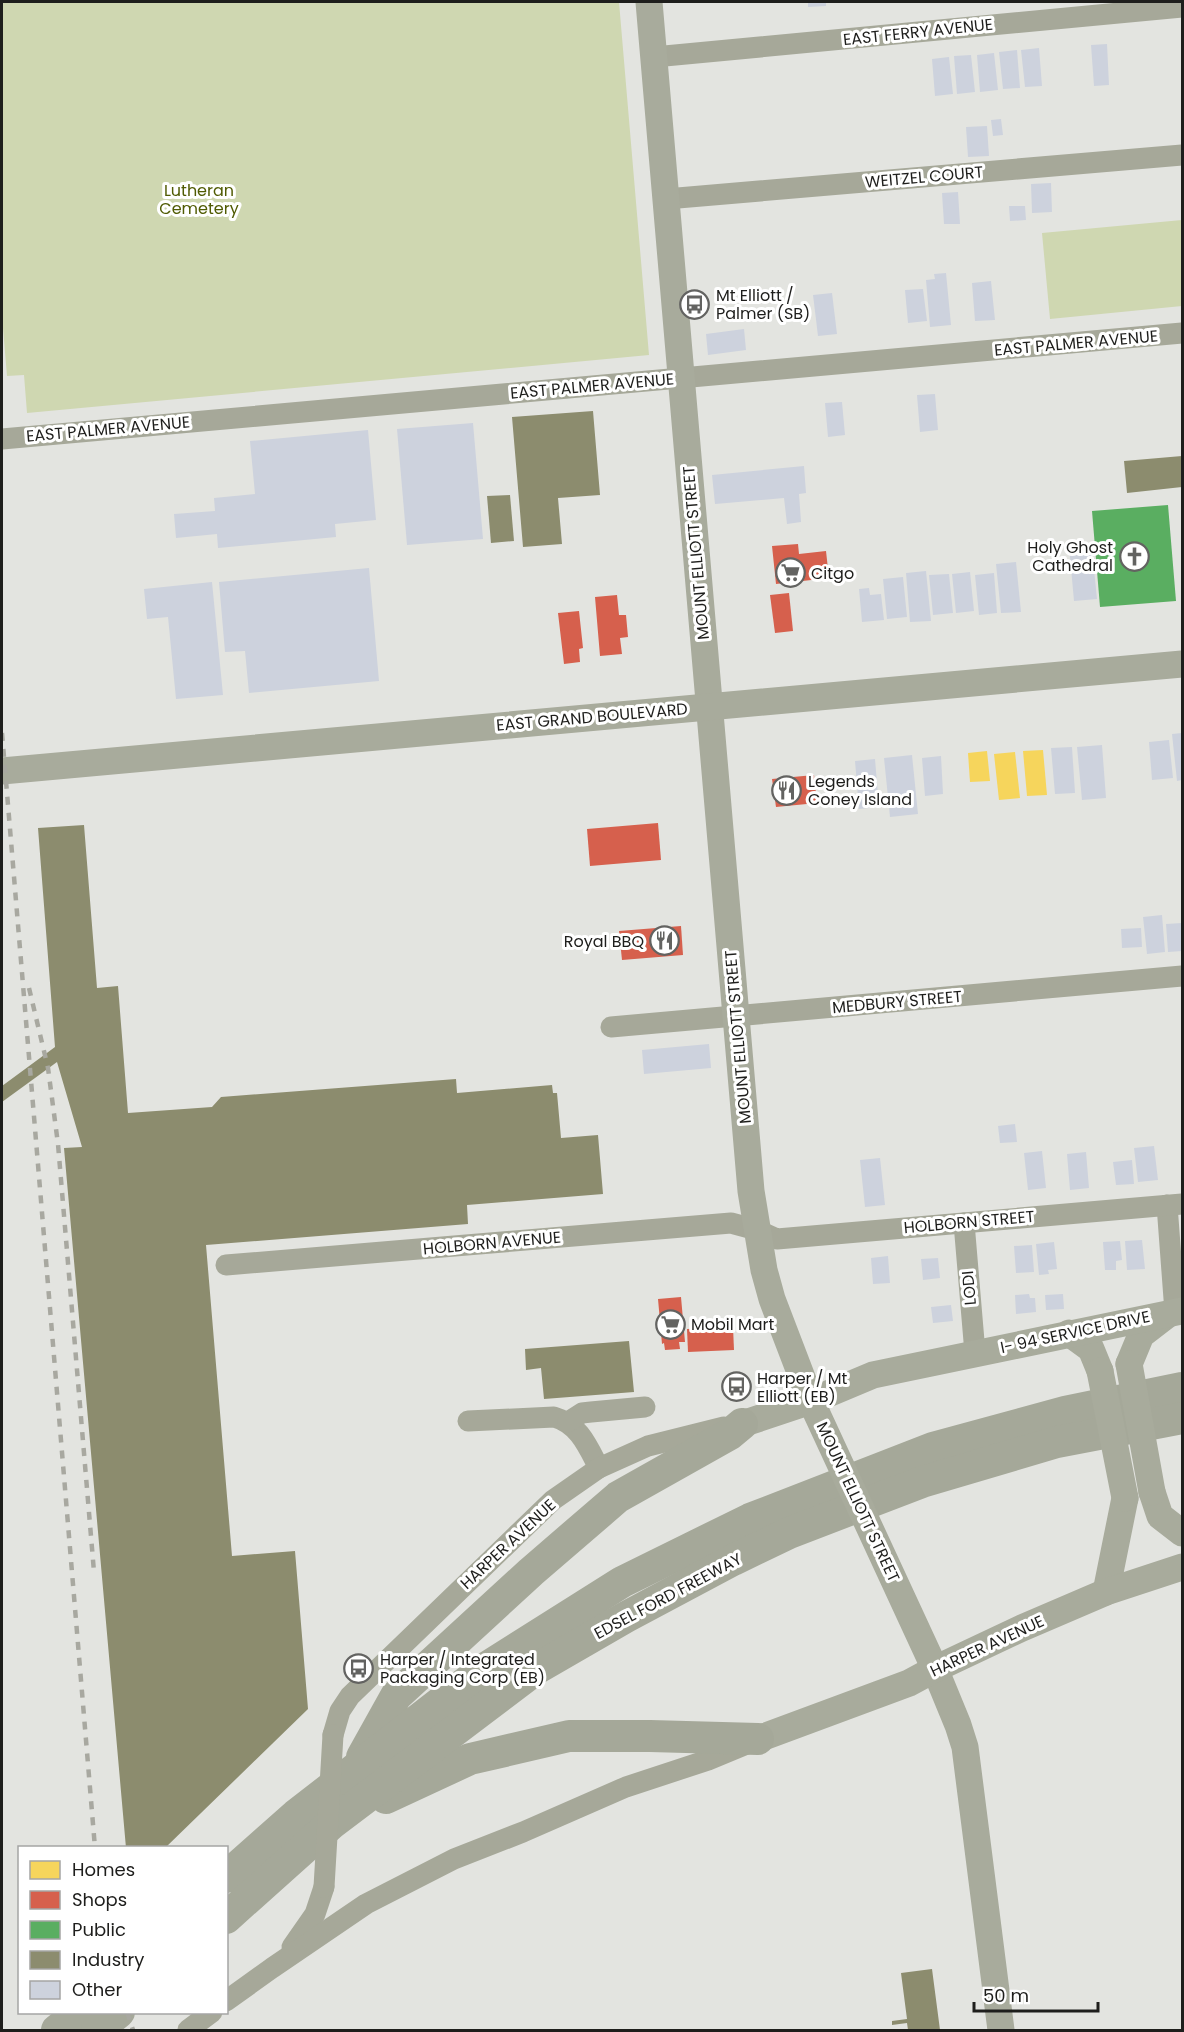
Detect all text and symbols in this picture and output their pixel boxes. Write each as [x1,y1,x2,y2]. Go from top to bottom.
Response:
street label: EAST FERRY AVENUE [842,13,994,51]
street label: WEITZEL COURT [864,160,984,194]
park label: Lutheran Cemetery [159,179,239,220]
place label: Mt Elliott / Palmer (SB) [716,284,810,325]
bus stop icon: Mt Elliott / Palmer (SB) [679,288,711,320]
street label: EAST PALMER AVENUE [993,324,1159,362]
street label: EAST PALMER AVENUE [509,367,675,405]
street label: EAST PALMER AVENUE [25,410,191,448]
street label: MOUNT ELLIOTT STREET [677,465,715,641]
place label: Holy Ghost Cathedral [1027,536,1113,577]
church icon: Holy Ghost Cathedral [1118,540,1150,572]
supermarket icon: Citgo [774,557,806,589]
place label: Citgo [811,562,854,585]
street label: EAST GRAND BOULEVARD [495,697,689,737]
place label: Legends Coney Island [808,770,912,811]
restaurant icon: Legends Coney Island [771,774,803,806]
restaurant icon: Royal BBQ [649,925,681,957]
place label: Royal BBQ [564,930,644,953]
street label: MOUNT ELLIOTT STREET [719,949,757,1125]
street label: MEDBURY STREET [831,985,963,1019]
street label: HOLBORN STREET [903,1205,1036,1239]
street label: HOLBORN AVENUE [422,1226,562,1260]
street label: LODI [956,1270,982,1306]
street label: I- 94 SERVICE DRIVE [998,1305,1152,1359]
supermarket icon: Mobil Mart [654,1308,686,1340]
place label: Mobil Mart [691,1313,775,1336]
place label: Harper / Mt Elliott (EB) [757,1367,847,1408]
bus stop icon: Harper / Mt Elliott (EB) [720,1371,752,1403]
street label: MOUNT ELLIOTT STREET [811,1418,905,1586]
street label: HARPER AVENUE [455,1494,561,1594]
street label: EDSEL FORD FREEWAY [590,1547,746,1645]
street label: HARPER AVENUE [926,1610,1048,1682]
place label: Harper / Integrated Packaging Corp (EB) [380,1648,545,1689]
bus stop icon: Harper / Integrated Packaging Corp (EB) [343,1652,375,1684]
legend [18,1846,228,2014]
text: Homes [72,1857,135,1882]
text: Shops [72,1887,127,1912]
text: Public [72,1917,126,1942]
text: Industry [72,1947,144,1972]
scale bar [974,1975,1098,2013]
text: Other [72,1977,122,2002]
text: 50 m [983,1983,1029,2008]

